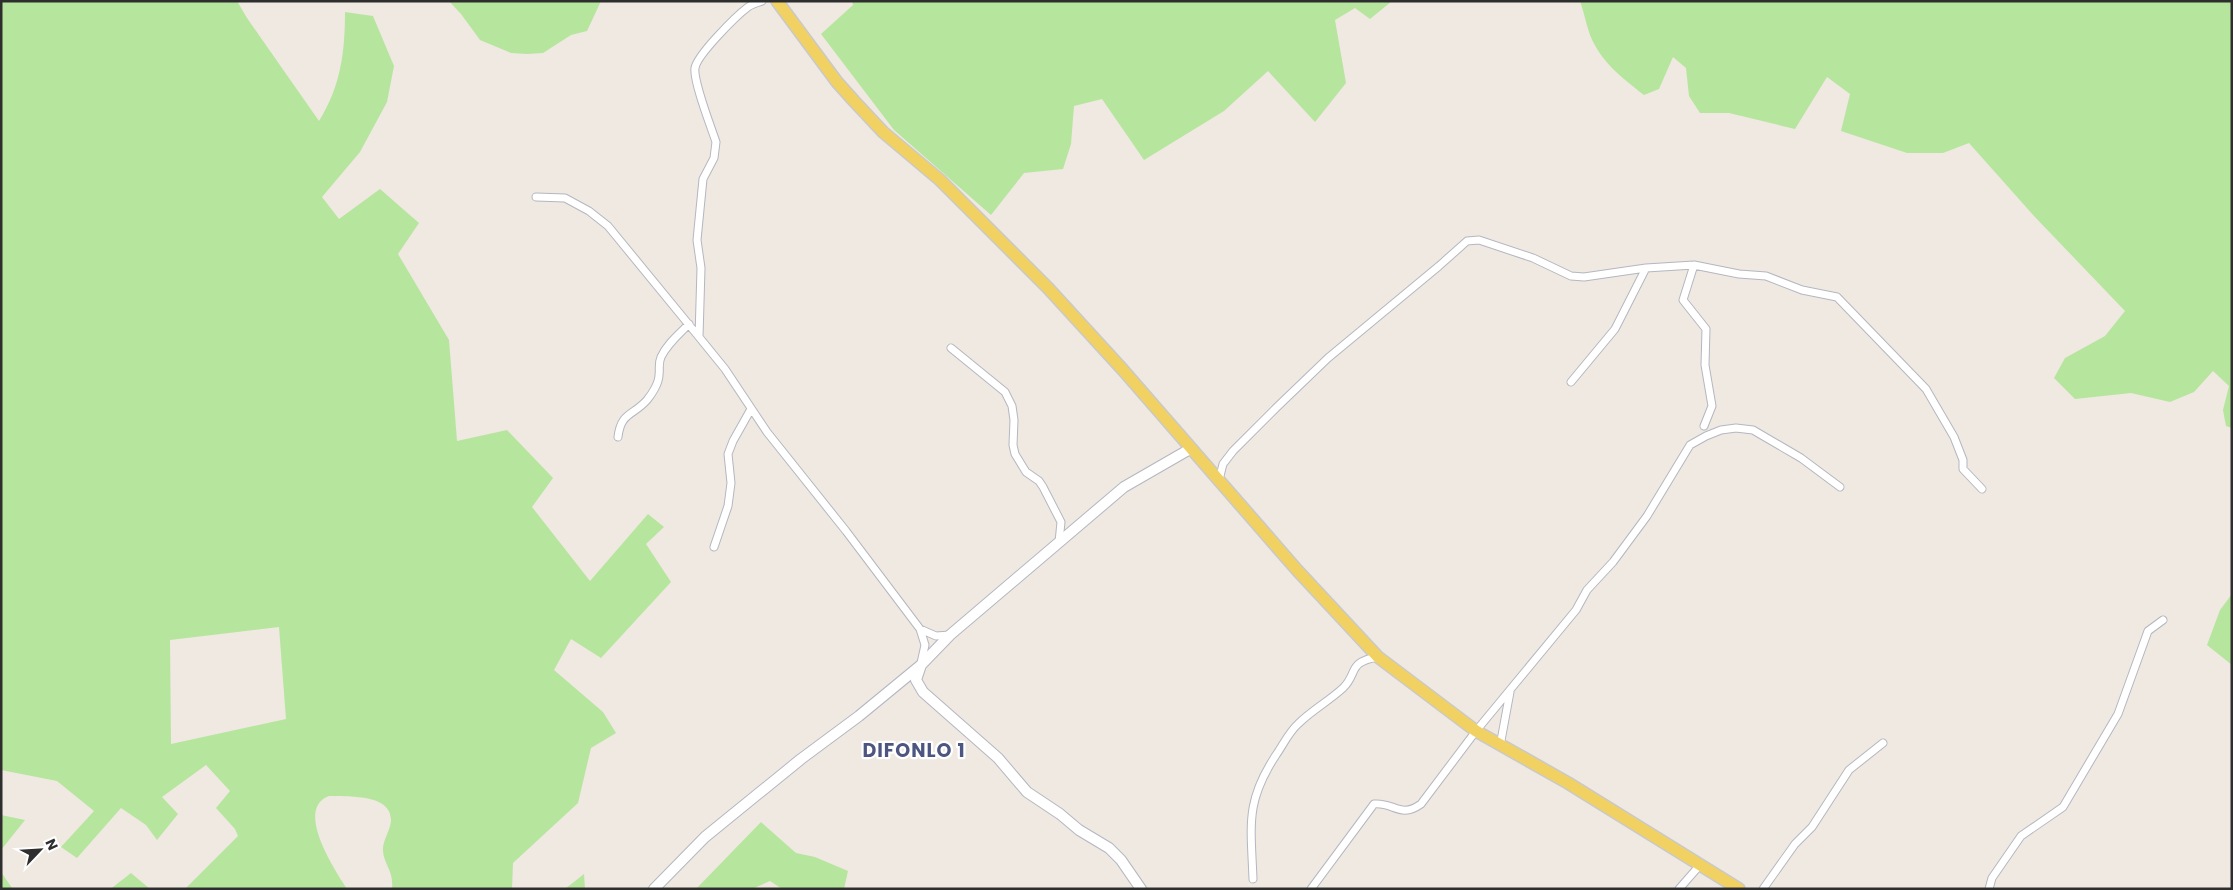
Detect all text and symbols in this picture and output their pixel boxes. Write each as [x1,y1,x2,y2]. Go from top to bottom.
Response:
district label: DIFONLO 1 [862,737,966,764]
north arrow [15,825,65,875]
text: N [40,836,63,854]

